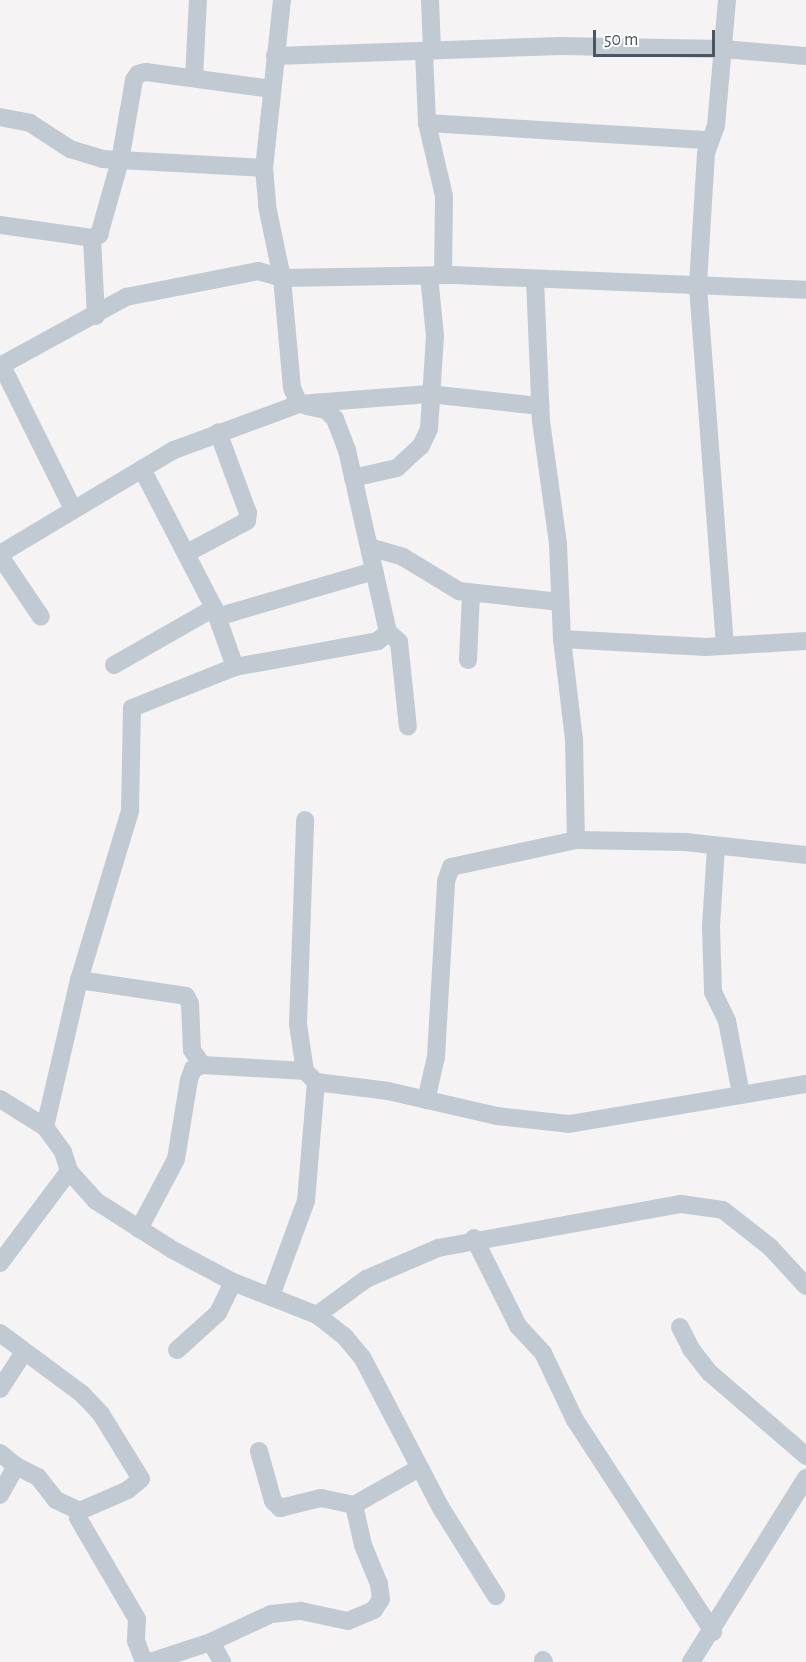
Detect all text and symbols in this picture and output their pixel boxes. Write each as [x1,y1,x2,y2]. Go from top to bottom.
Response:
scale bar [596,18,718,56]
text: 50 m [604,31,638,49]

